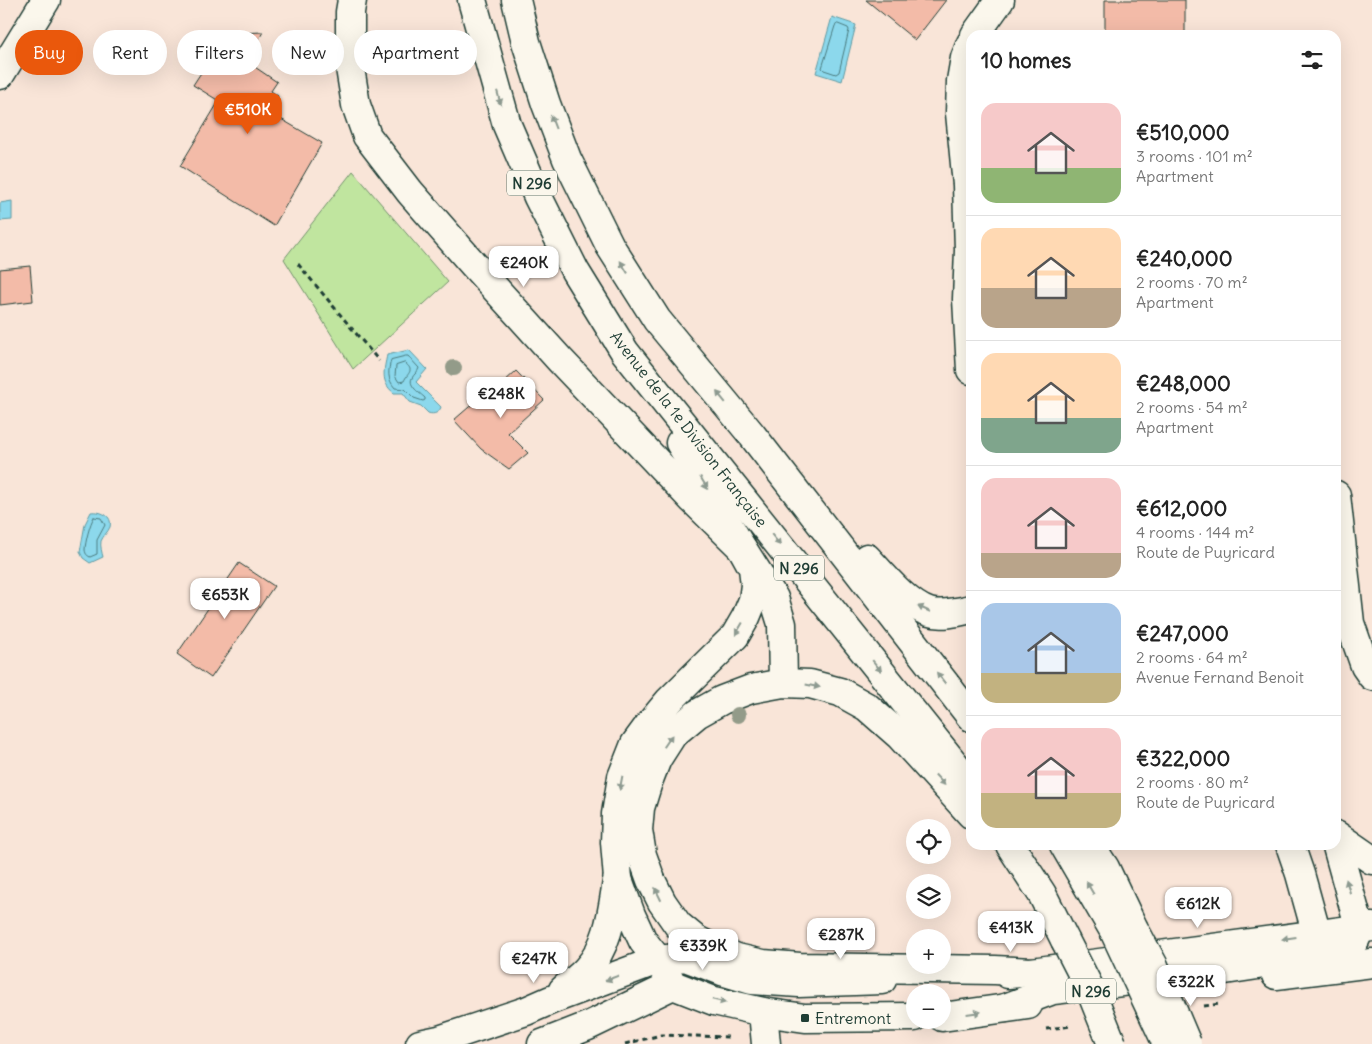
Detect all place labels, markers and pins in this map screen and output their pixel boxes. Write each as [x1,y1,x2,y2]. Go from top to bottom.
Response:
pin: €510K [213,92,283,135]
pin: €240K [489,246,559,288]
pin: €248K [466,376,536,419]
pin: €653K [190,578,260,620]
pin: €612K [1163,886,1233,929]
pin: €413K [976,910,1046,953]
pin: €287K [806,918,876,960]
pin: €339K [668,928,738,971]
pin: €247K [499,942,569,984]
pin: €322K [1156,964,1226,1007]
place label: Entremont [815,1008,892,1028]
marker: Entremont [799,1012,811,1024]

